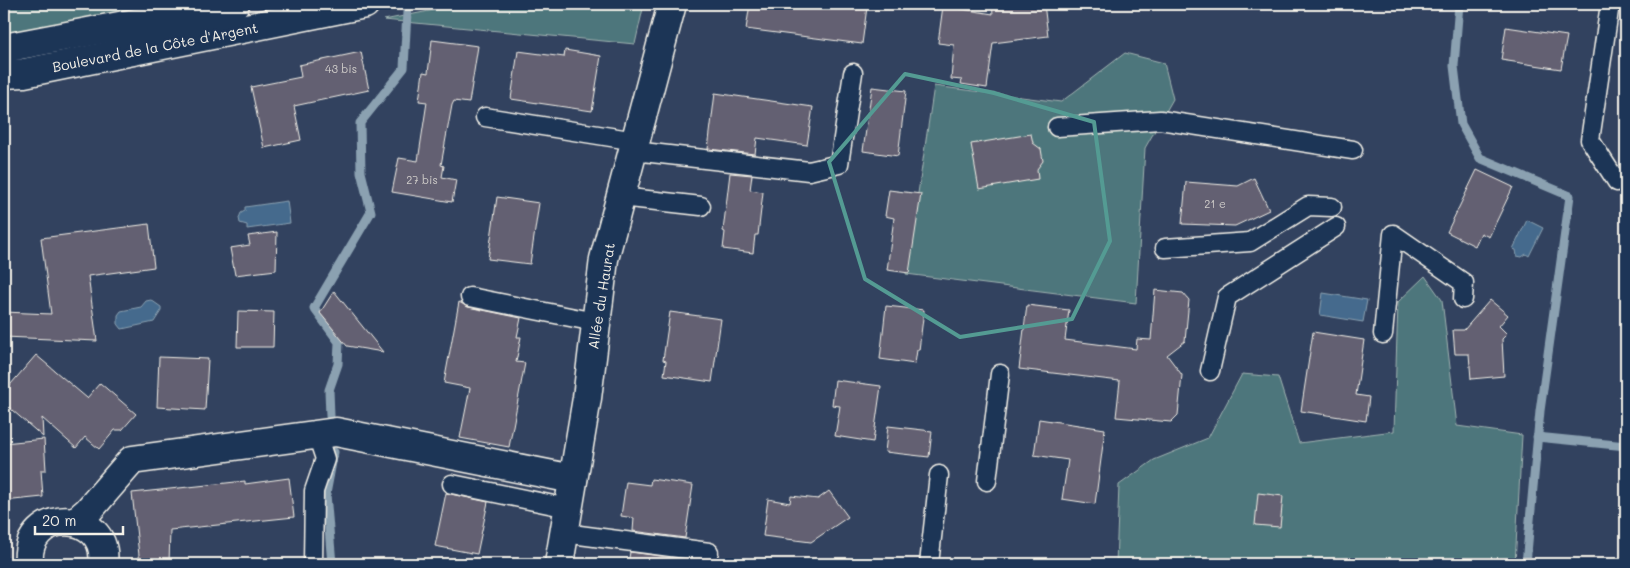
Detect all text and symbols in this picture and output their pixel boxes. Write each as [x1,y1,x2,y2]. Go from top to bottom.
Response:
street label: Boulevard de la Côte d'Argent [51,18,259,76]
house number: 43 bis [325,61,357,76]
house number: 27 bis [406,172,438,187]
house number: 21 e [1204,196,1226,211]
street label: Allée du Haurat [583,241,619,351]
scale bar [35,503,122,535]
text: 20 m [42,510,76,530]

